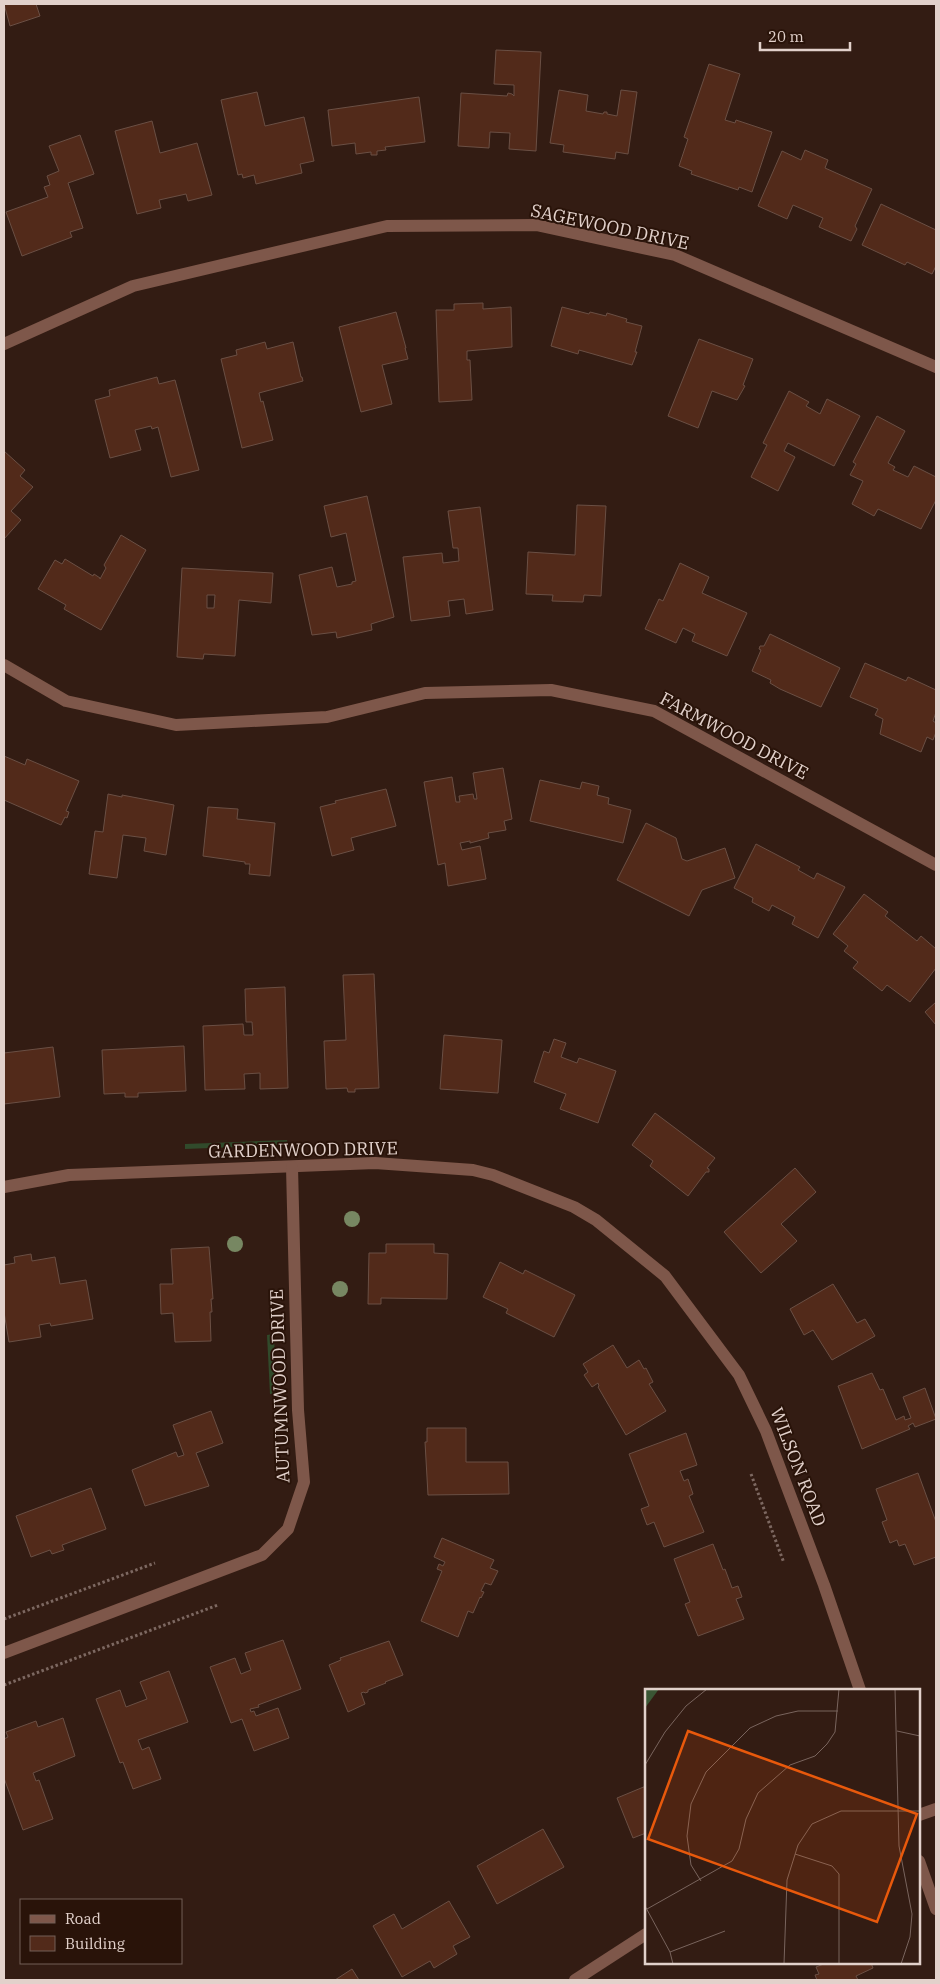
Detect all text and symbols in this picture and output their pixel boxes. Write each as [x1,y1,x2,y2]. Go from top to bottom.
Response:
scale bar [760,20,850,52]
text: 20 m [768,27,804,46]
street label: SAGEWOOD DRIVE [529,198,691,255]
street label: FARMWOOD DRIVE [656,687,812,784]
street label: GARDENWOOD DRIVE [208,1136,398,1163]
street label: AUTUMNWOOD DRIVE [265,1289,294,1484]
street label: WILSON ROAD [765,1404,832,1529]
inset map [645,1689,920,1964]
legend [20,1899,182,1964]
text: Road [65,1909,101,1928]
text: Building [65,1934,125,1953]

